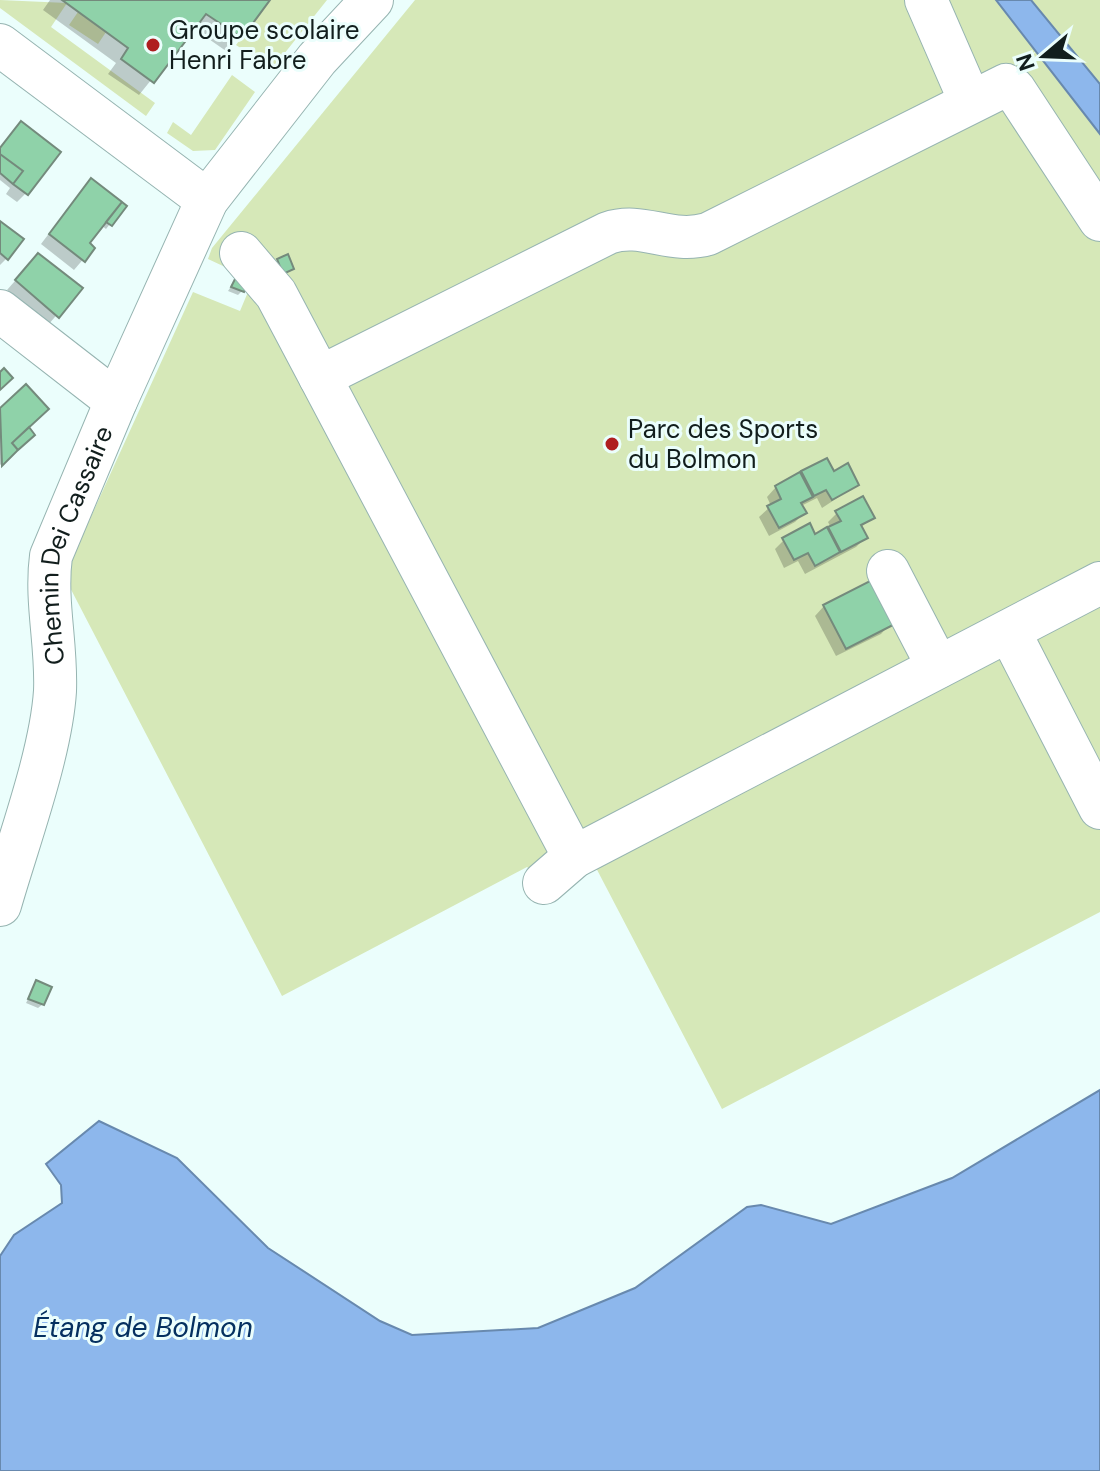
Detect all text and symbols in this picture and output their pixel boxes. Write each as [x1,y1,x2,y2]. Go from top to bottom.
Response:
place label: Groupe scolaire Henri Fabre [169,13,360,77]
north arrow [1004,16,1084,96]
marker: Groupe scolaire Henri Fabre [144,36,162,54]
text: N [1009,50,1042,75]
place label: Parc des Sports du Bolmon [628,412,818,476]
street label: Chemin Dei Cassaire [32,421,121,666]
marker: Parc des Sports du Bolmon [603,435,621,453]
water label: Étang de Bolmon [33,1309,253,1346]

